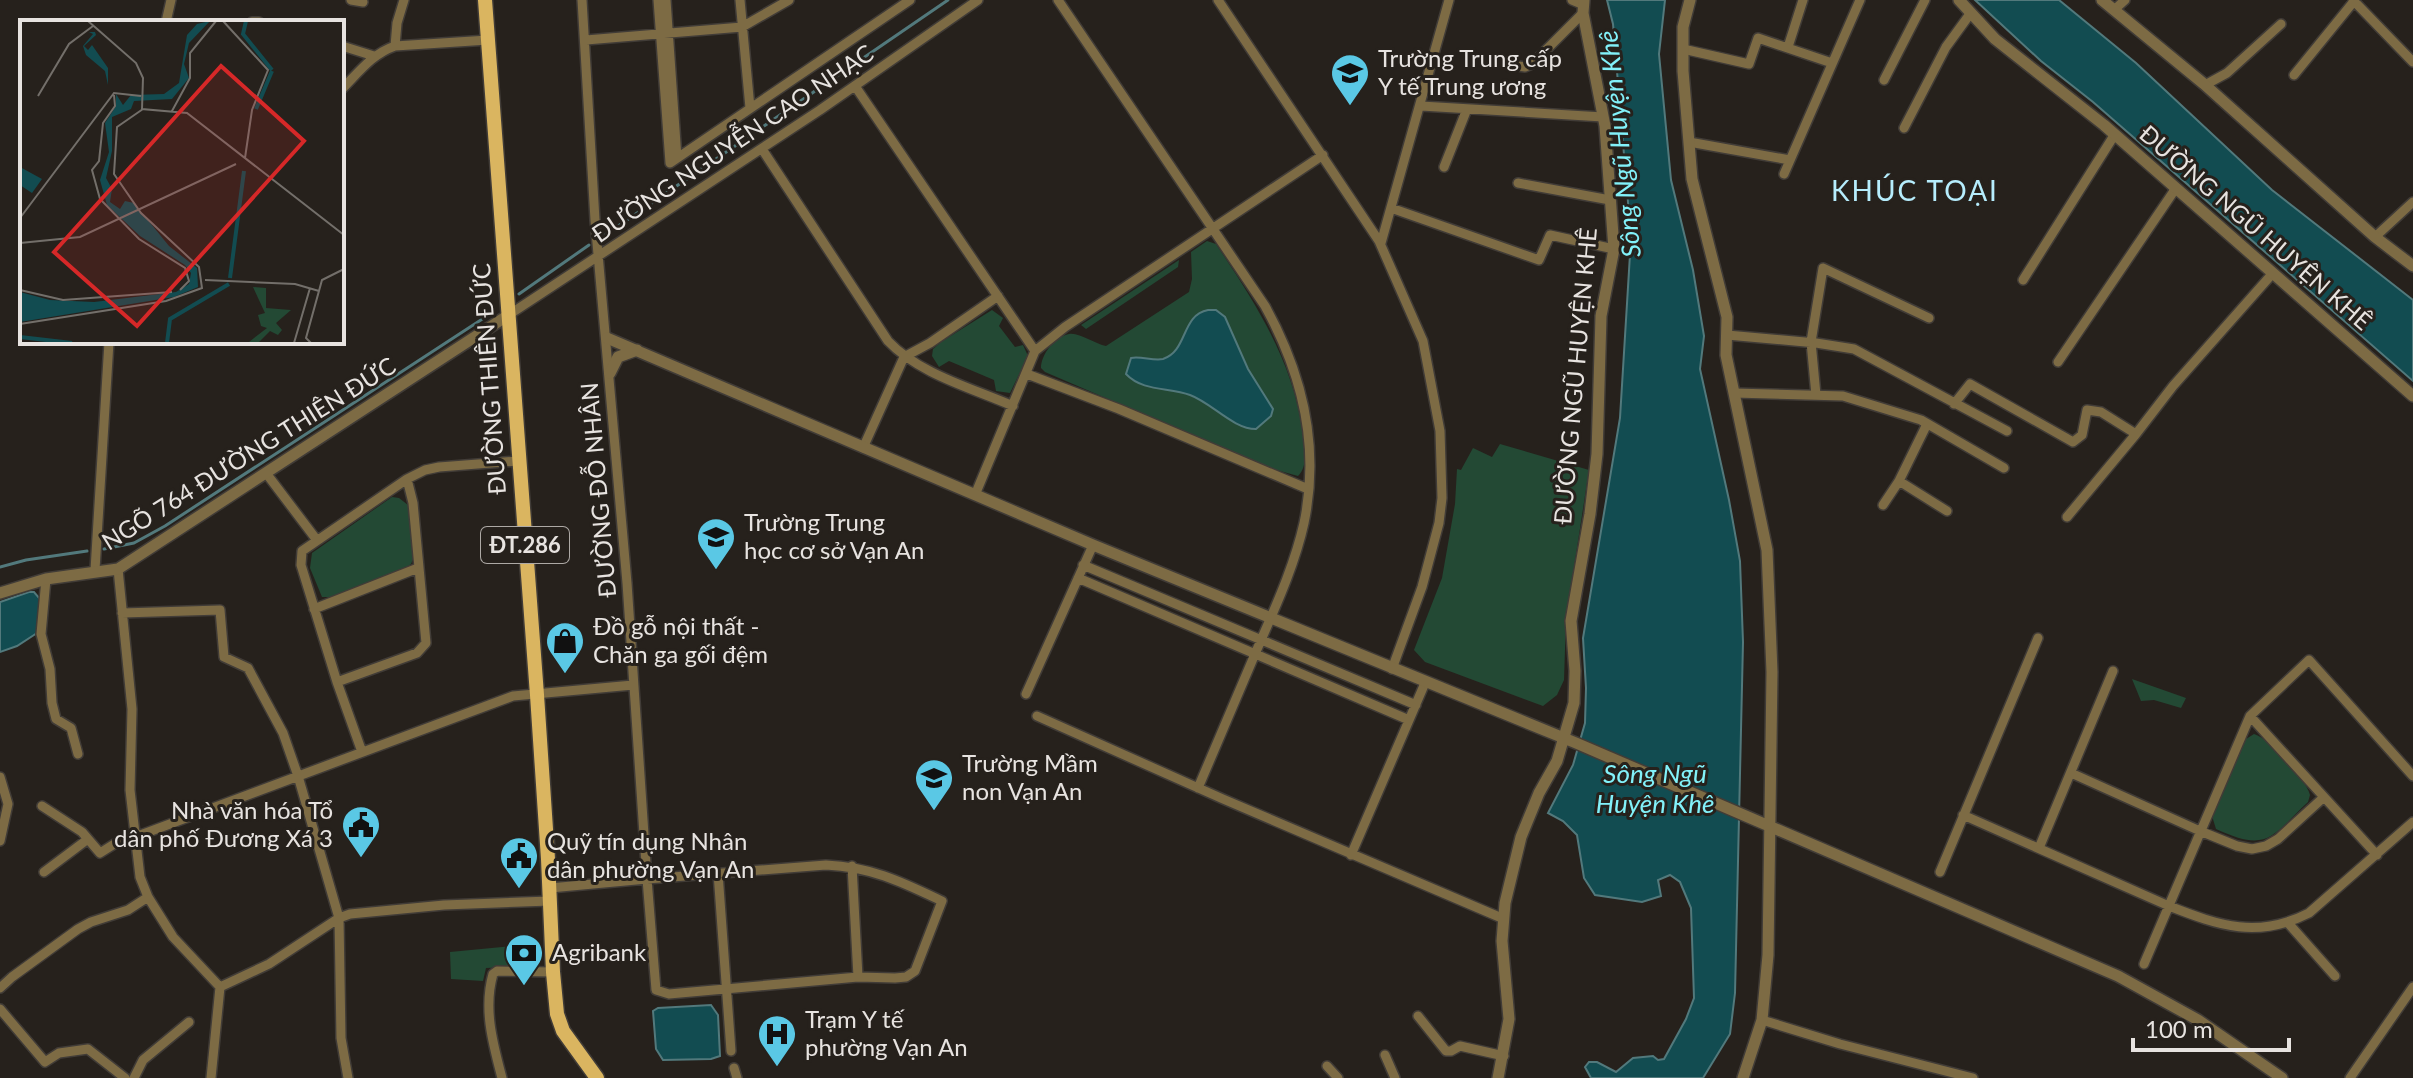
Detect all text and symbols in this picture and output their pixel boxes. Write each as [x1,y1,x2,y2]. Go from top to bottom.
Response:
inset map [20,20,344,344]
water label: Sông Ngũ Huyện Khê [1591,29,1647,259]
street label: ĐƯỜNG NGUYỄN CAO NHẠC [585,36,878,248]
place label: Trường Trung cấp Y tế Trung ương [1378,43,1562,100]
school or university icon: Trường Trung cấp Y tế Trung ương [1329,52,1371,107]
street label: ĐƯỜNG NGŨ HUYỆN KHÊ [2134,118,2378,335]
district label: KHÚC TOẠI [1831,173,1999,207]
street label: ĐƯỜNG NGŨ HUYỆN KHÊ [1547,226,1602,525]
street label: ĐƯỜNG THIÊN ĐỨC [466,262,511,496]
street label: NGÕ 764 ĐƯỜNG THIÊN ĐỨC [96,350,400,555]
street label: ĐƯỜNG ĐỖ NHÂN [572,381,621,599]
place label: Trường Trung học cơ sở Vạn An [744,507,924,564]
school or university icon: Trường Trung học cơ sở Vạn An [695,516,737,571]
road number: ĐT.286 [481,527,569,563]
place label: Đồ gỗ nội thất - Chăn ga gối đệm [593,611,768,668]
shop icon: Đồ gỗ nội thất - Chăn ga gối đệm [544,620,586,675]
place label: Trường Mầm non Vạn An [962,748,1098,805]
school or university icon: Trường Mầm non Vạn An [913,757,955,812]
water label: Sông Ngũ Huyện Khê [1596,757,1714,819]
place label: Nhà văn hóa Tổ dân phố Đương Xá 3 [114,795,333,852]
public building icon: Nhà văn hóa Tổ dân phố Đương Xá 3 [340,804,382,859]
place label: Quỹ tín dụng Nhân dân phường Vạn An [547,826,754,883]
public building icon: Quỹ tín dụng Nhân dân phường Vạn An [498,835,540,890]
bank icon: Agribank [503,932,545,987]
place label: Agribank [552,937,647,966]
scale bar [2133,1002,2289,1052]
place label: Trạm Y tế phường Vạn An [805,1004,968,1061]
hospital icon: Trạm Y tế phường Vạn An [756,1013,798,1068]
text: 100 m [2145,1014,2213,1043]

